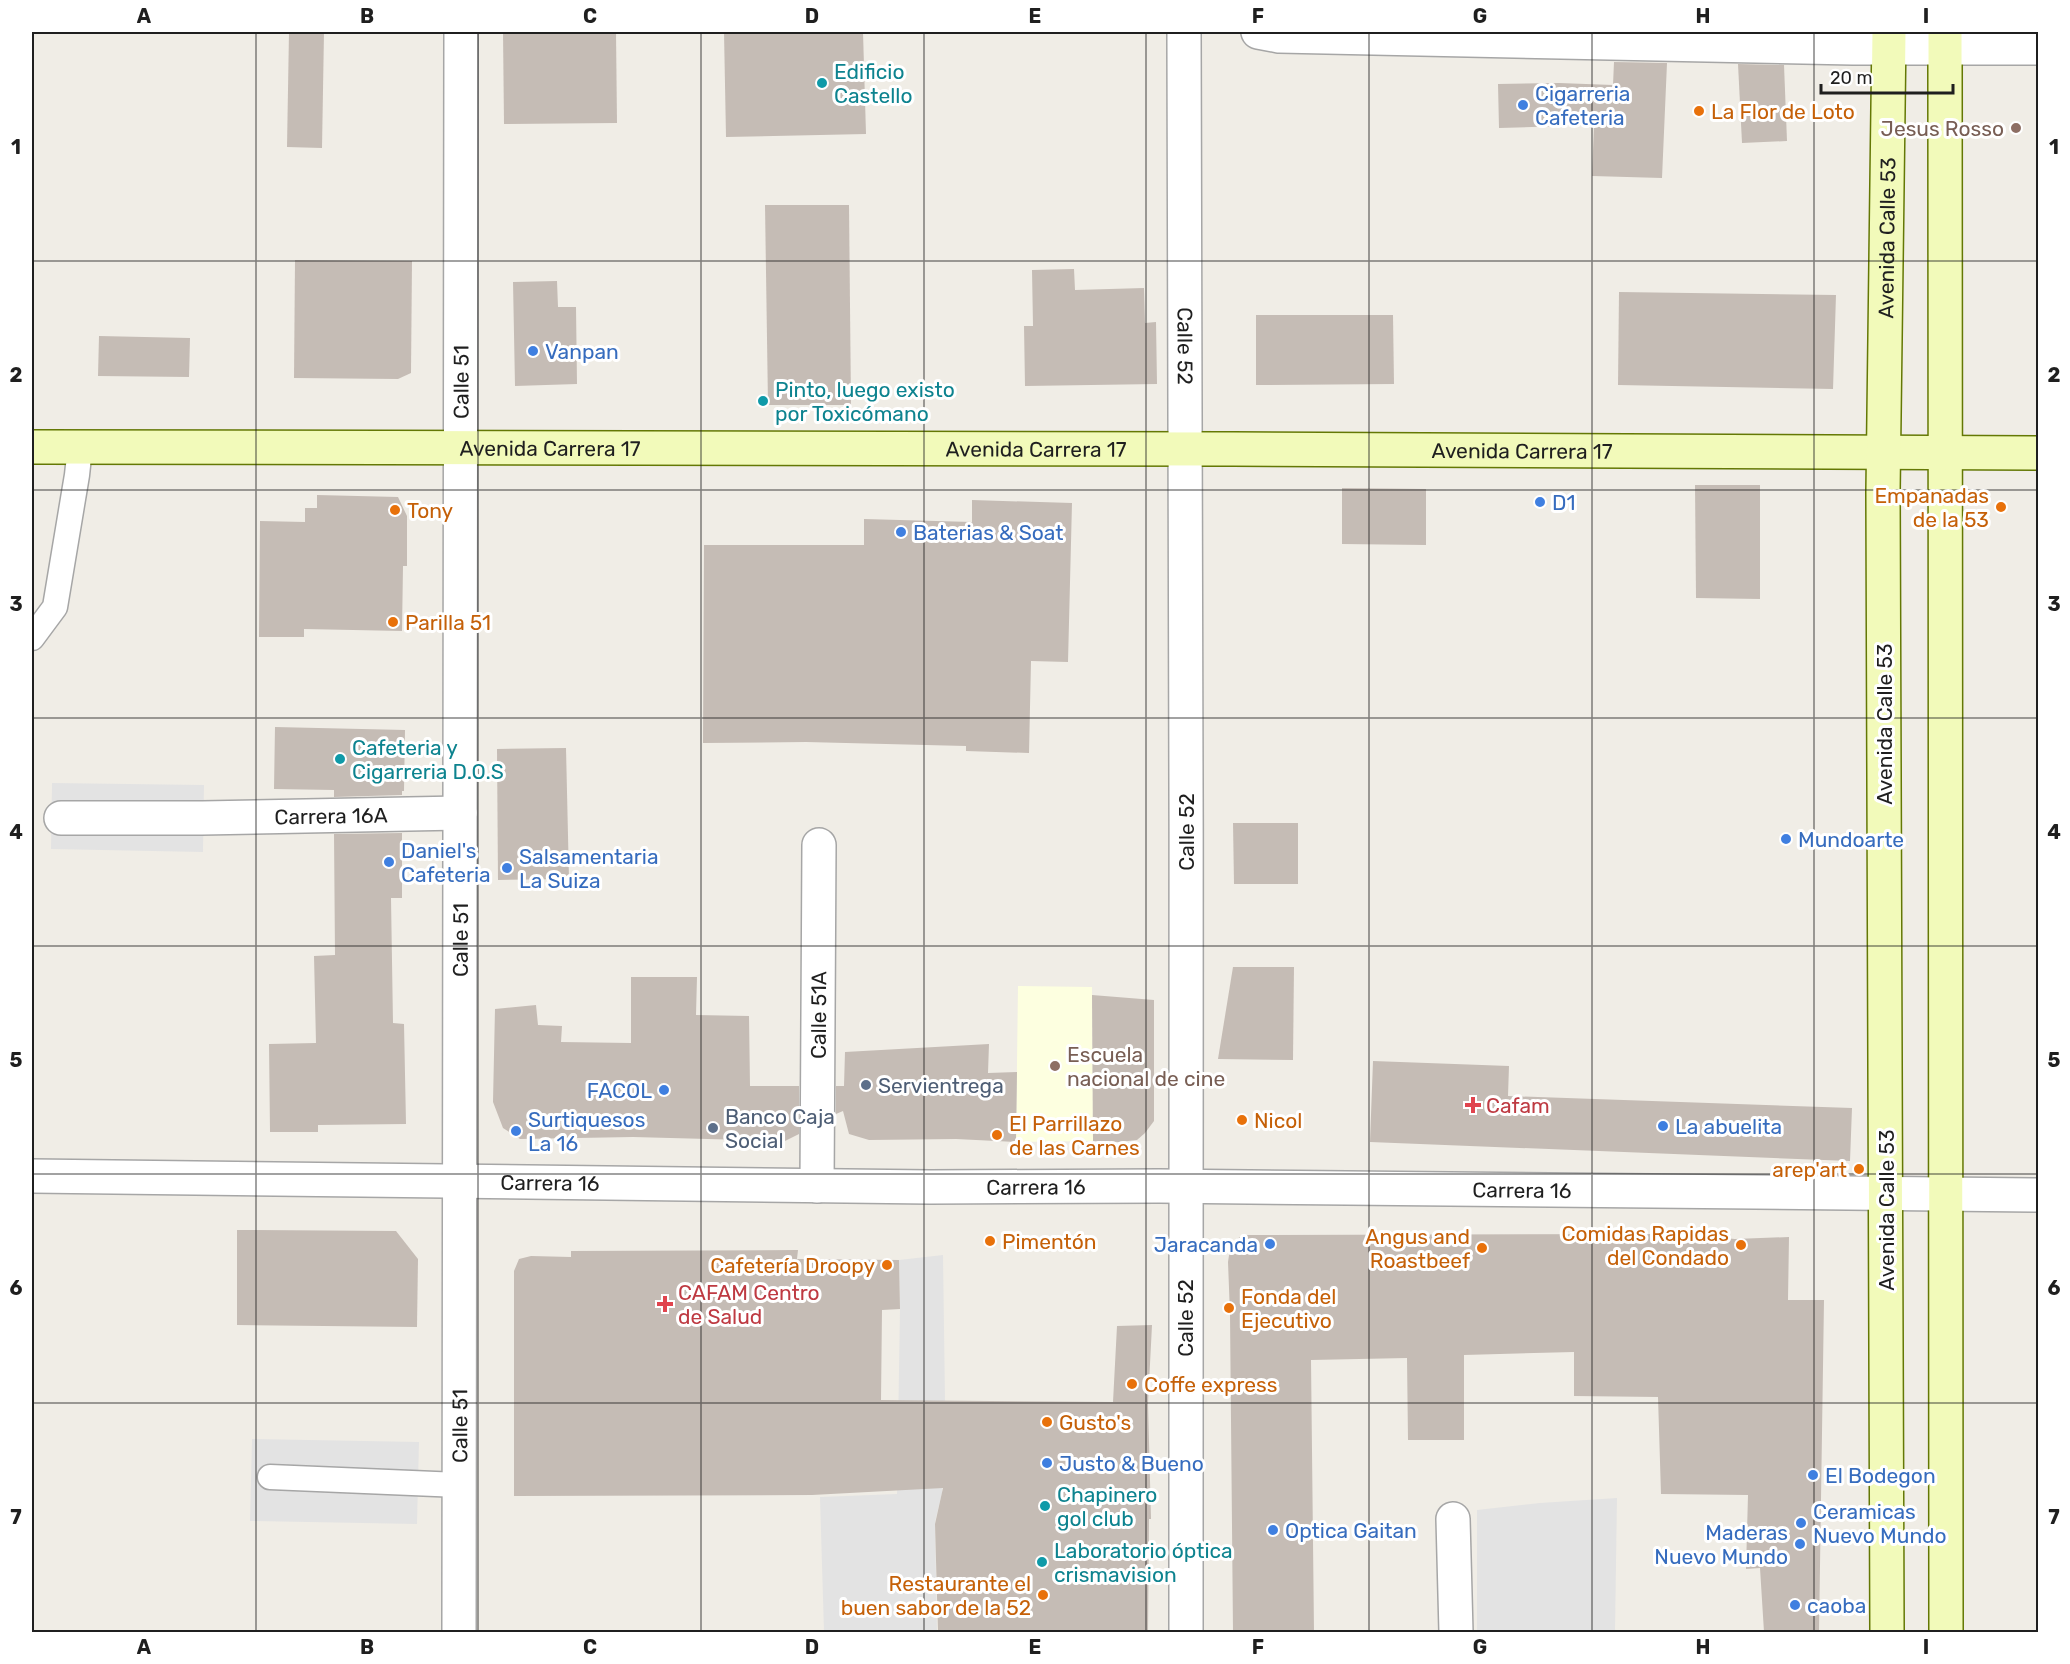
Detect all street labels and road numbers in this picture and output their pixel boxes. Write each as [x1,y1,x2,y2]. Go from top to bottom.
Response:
street label: Avenida Calle 53 [1873,157,1900,319]
street label: Calle 52 [1173,307,1198,385]
street label: Calle 51 [448,345,473,419]
street label: Avenida Carrera 17 [459,435,641,461]
street label: Avenida Carrera 17 [945,436,1127,461]
street label: Avenida Carrera 17 [1431,437,1613,463]
street label: Avenida Calle 53 [1872,643,1897,805]
street label: Calle 52 [1174,793,1199,871]
street label: Carrera 16A [274,802,388,829]
street label: Calle 51 [447,903,472,977]
street label: Calle 51A [805,971,831,1059]
street label: Avenida Calle 53 [1874,1129,1899,1291]
street label: Carrera 16 [500,1169,600,1195]
street label: Carrera 16 [986,1174,1086,1199]
street label: Carrera 16 [1472,1177,1572,1203]
street label: Calle 52 [1173,1279,1198,1357]
street label: Calle 51 [447,1389,472,1463]

